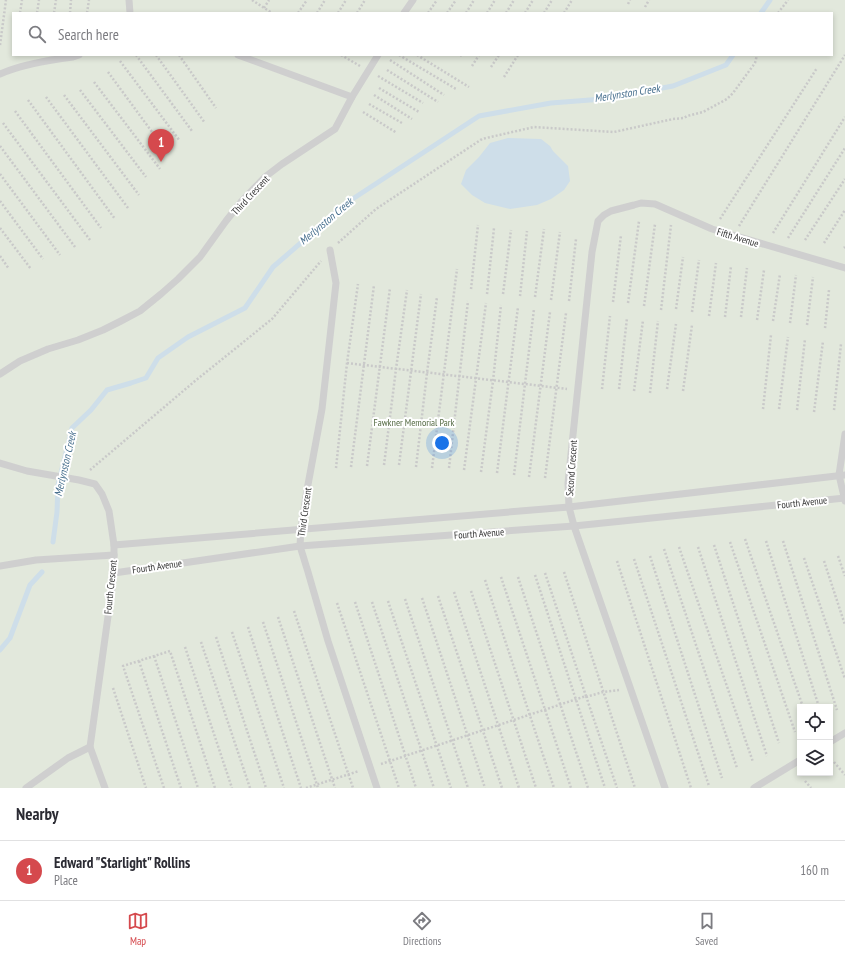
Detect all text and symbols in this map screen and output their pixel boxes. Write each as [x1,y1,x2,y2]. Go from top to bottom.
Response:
search box [12,12,833,56]
icon: search [26,23,48,45]
text: Search here [58,25,119,44]
water label: Merlynston Creek [593,81,662,105]
pin: 1 [148,129,174,162]
street label: Third Crescent [229,173,272,218]
water label: Merlynston Creek [296,193,357,248]
street label: Fifth Avenue [715,225,760,250]
park label: Fawkner Memorial Park [374,416,455,429]
water label: Merlynston Creek [51,429,80,498]
your location [432,433,452,453]
street label: Second Crescent [563,439,580,497]
street label: Third Crescent [295,486,314,538]
street label: Fourth Avenue [776,493,828,512]
street label: Fourth Avenue [454,525,504,542]
street label: Fourth Avenue [131,557,183,576]
street label: Fourth Crescent [101,559,120,615]
map controls [797,704,833,776]
button: locate [797,704,833,740]
button: layers [797,740,833,776]
text: Nearby [16,803,59,825]
text: Edward "Starlight" Rollins [54,853,190,872]
text: 1 [26,862,32,879]
text: 160 m [800,862,829,879]
text: Place [54,872,78,889]
tab: Map [127,910,149,948]
tab: Directions [403,910,441,948]
tab: Saved [695,910,718,948]

